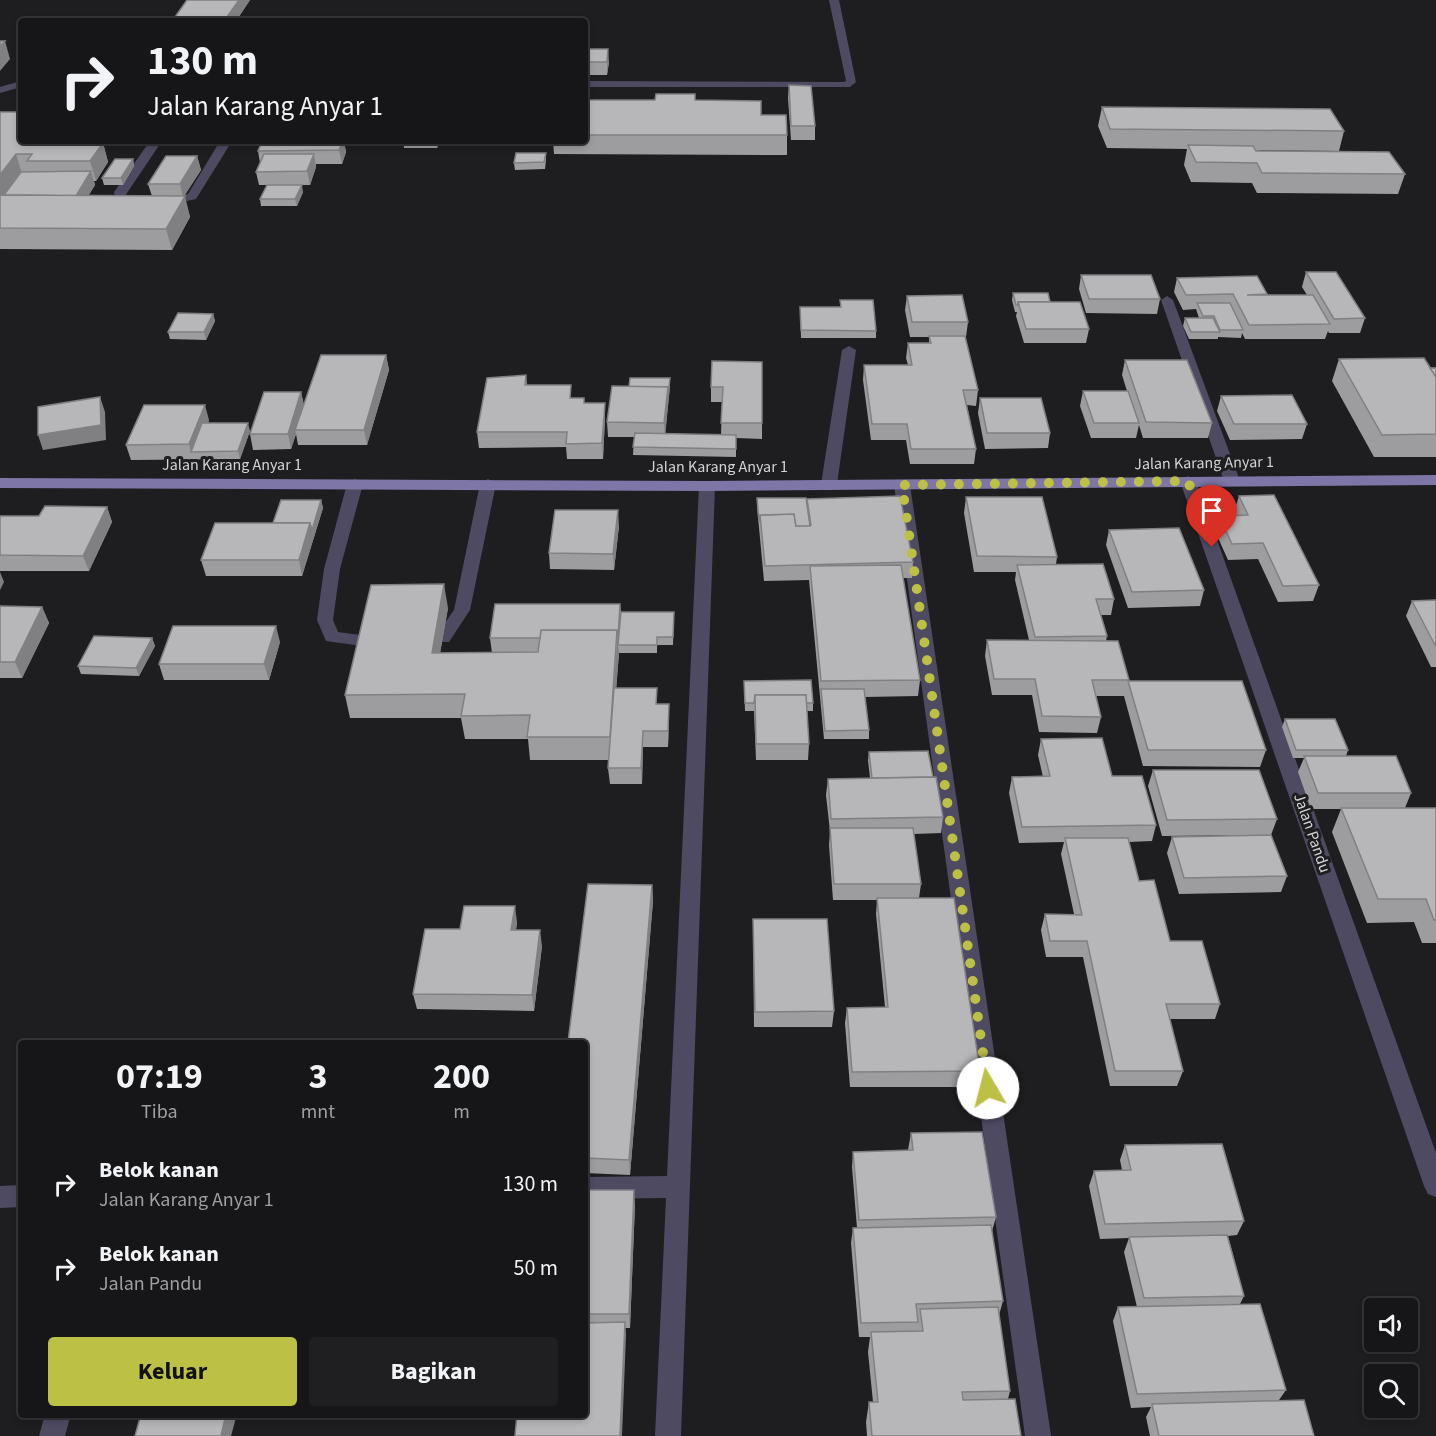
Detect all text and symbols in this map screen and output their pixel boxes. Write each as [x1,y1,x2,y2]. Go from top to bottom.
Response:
text: 130 m [147,31,258,91]
icon: right [48,42,126,120]
text: Jalan Karang Anyar 1 [147,87,383,126]
street label: Jalan Karang Anyar 1 [1134,451,1274,475]
street label: Jalan Karang Anyar 1 [162,454,302,476]
street label: Jalan Karang Anyar 1 [648,456,788,478]
pin [1186,485,1237,547]
icon: arrive [1195,494,1228,527]
street label: Jalan Pandu [1288,790,1336,876]
text: 07:19 [116,1051,203,1102]
text: 3 [308,1051,327,1102]
text: 200 [433,1051,490,1102]
position arrow [956,1056,1020,1120]
text: Tiba [141,1098,178,1126]
text: mnt [301,1098,335,1126]
text: m [453,1098,470,1126]
text: Belok kanan [99,1154,219,1186]
icon: right [48,1168,81,1201]
text: 130 m [503,1168,558,1200]
text: Jalan Karang Anyar 1 [99,1186,274,1214]
text: Belok kanan [99,1238,219,1270]
icon: right [48,1252,81,1285]
text: 50 m [513,1252,558,1284]
text: Jalan Pandu [99,1270,202,1298]
map controls [1364,1298,1418,1418]
button: sound [1364,1298,1418,1352]
button: Keluar [48,1337,297,1406]
button: Bagikan [309,1337,558,1406]
button: search [1364,1364,1418,1418]

